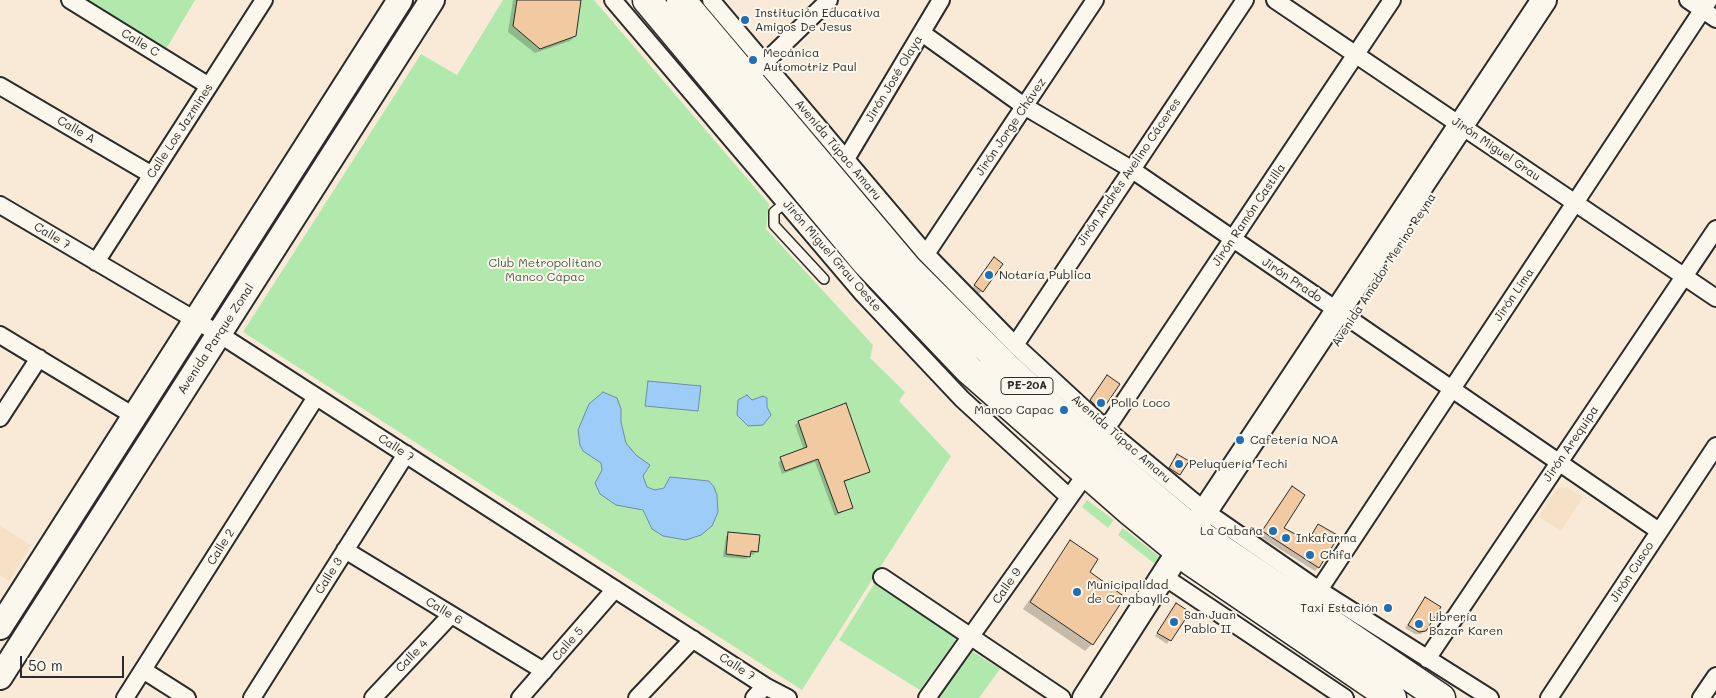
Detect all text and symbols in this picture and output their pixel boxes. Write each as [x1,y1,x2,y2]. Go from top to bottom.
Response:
place label: Institución Educativa Amigos De Jesus [755,6,880,34]
marker: Institución Educativa Amigos De Jesus [739,14,751,26]
street label: Calle C [118,26,162,60]
street label: Jirón José Olaya [862,33,926,125]
place label: Mecánica Automotriz Paul [763,46,857,74]
marker: Mecánica Automotriz Paul [747,54,759,66]
street label: Jirón Jorge Chávez [973,75,1049,179]
street label: Calle Los Jazmines [144,81,216,181]
street label: Jirón Andrés Avelino Cáceres [1074,96,1184,248]
street label: Avenida Túpac Amaru [792,97,884,203]
street label: Calle A [54,113,98,147]
street label: Jirón Miguel Grau [1449,114,1543,184]
street label: Jirón Ramón Castilla [1209,161,1289,269]
street label: Avenida Amador Merino Reyna [1329,191,1439,349]
street label: Jirón Miguel Grau Oeste [780,197,884,315]
street label: Calle 7 [31,220,73,252]
street label: Jirón Prado [1259,255,1325,305]
park label: Club Metropolitano Manco Cápac [489,256,601,284]
street label: Jirón Lima [1491,266,1537,324]
place label: Notaría Publica [999,268,1092,282]
marker: Notaría Publica [983,269,995,281]
street label: Avenida Parque Zonal [175,281,257,397]
road number: PE-20A [1001,378,1053,394]
street label: Avenida Túpac Amaru [1068,392,1174,486]
place label: Pollo Loco [1111,396,1170,410]
marker: Pollo Loco [1095,397,1107,409]
place label: Manco Capac [974,403,1054,417]
street label: Jirón Arequipa [1540,403,1602,485]
marker: Manco Capac [1058,404,1070,416]
street label: Calle 7 [375,431,417,465]
place label: Cafetería NOA [1250,433,1339,447]
marker: Cafetería NOA [1234,434,1246,446]
place label: Peluquería Techi [1189,457,1288,471]
marker: Peluquería Techi [1173,458,1185,470]
place label: La Cabaña [1200,524,1263,538]
marker: La Cabaña [1267,525,1279,537]
street label: Calle 2 [204,526,238,568]
place label: Inkafarma [1296,531,1357,545]
marker: Inkafarma [1280,532,1292,544]
street label: Jirón Cusco [1607,539,1657,605]
place label: Chifa [1320,548,1351,562]
marker: Chifa [1304,549,1316,561]
street label: Calle 3 [312,555,346,597]
street label: Calle 9 [990,565,1024,607]
place label: Municipalidad de Carabayllo [1087,578,1170,606]
marker: Municipalidad de Carabayllo [1071,586,1083,598]
street label: Calle 6 [423,594,465,628]
place label: Taxi Estación [1300,601,1378,615]
marker: Taxi Estación [1382,602,1394,614]
place label: San Juan Pablo II [1184,608,1236,636]
place label: Librería Bazar Karen [1429,610,1503,638]
marker: San Juan Pablo II [1168,616,1180,628]
marker: Librería Bazar Karen [1413,618,1425,630]
street label: Calle 5 [549,624,587,664]
street label: Calle 4 [393,636,431,676]
scale bar [22,646,126,678]
street label: Calle 7 [716,650,758,684]
text: 50 m [28,655,63,675]

